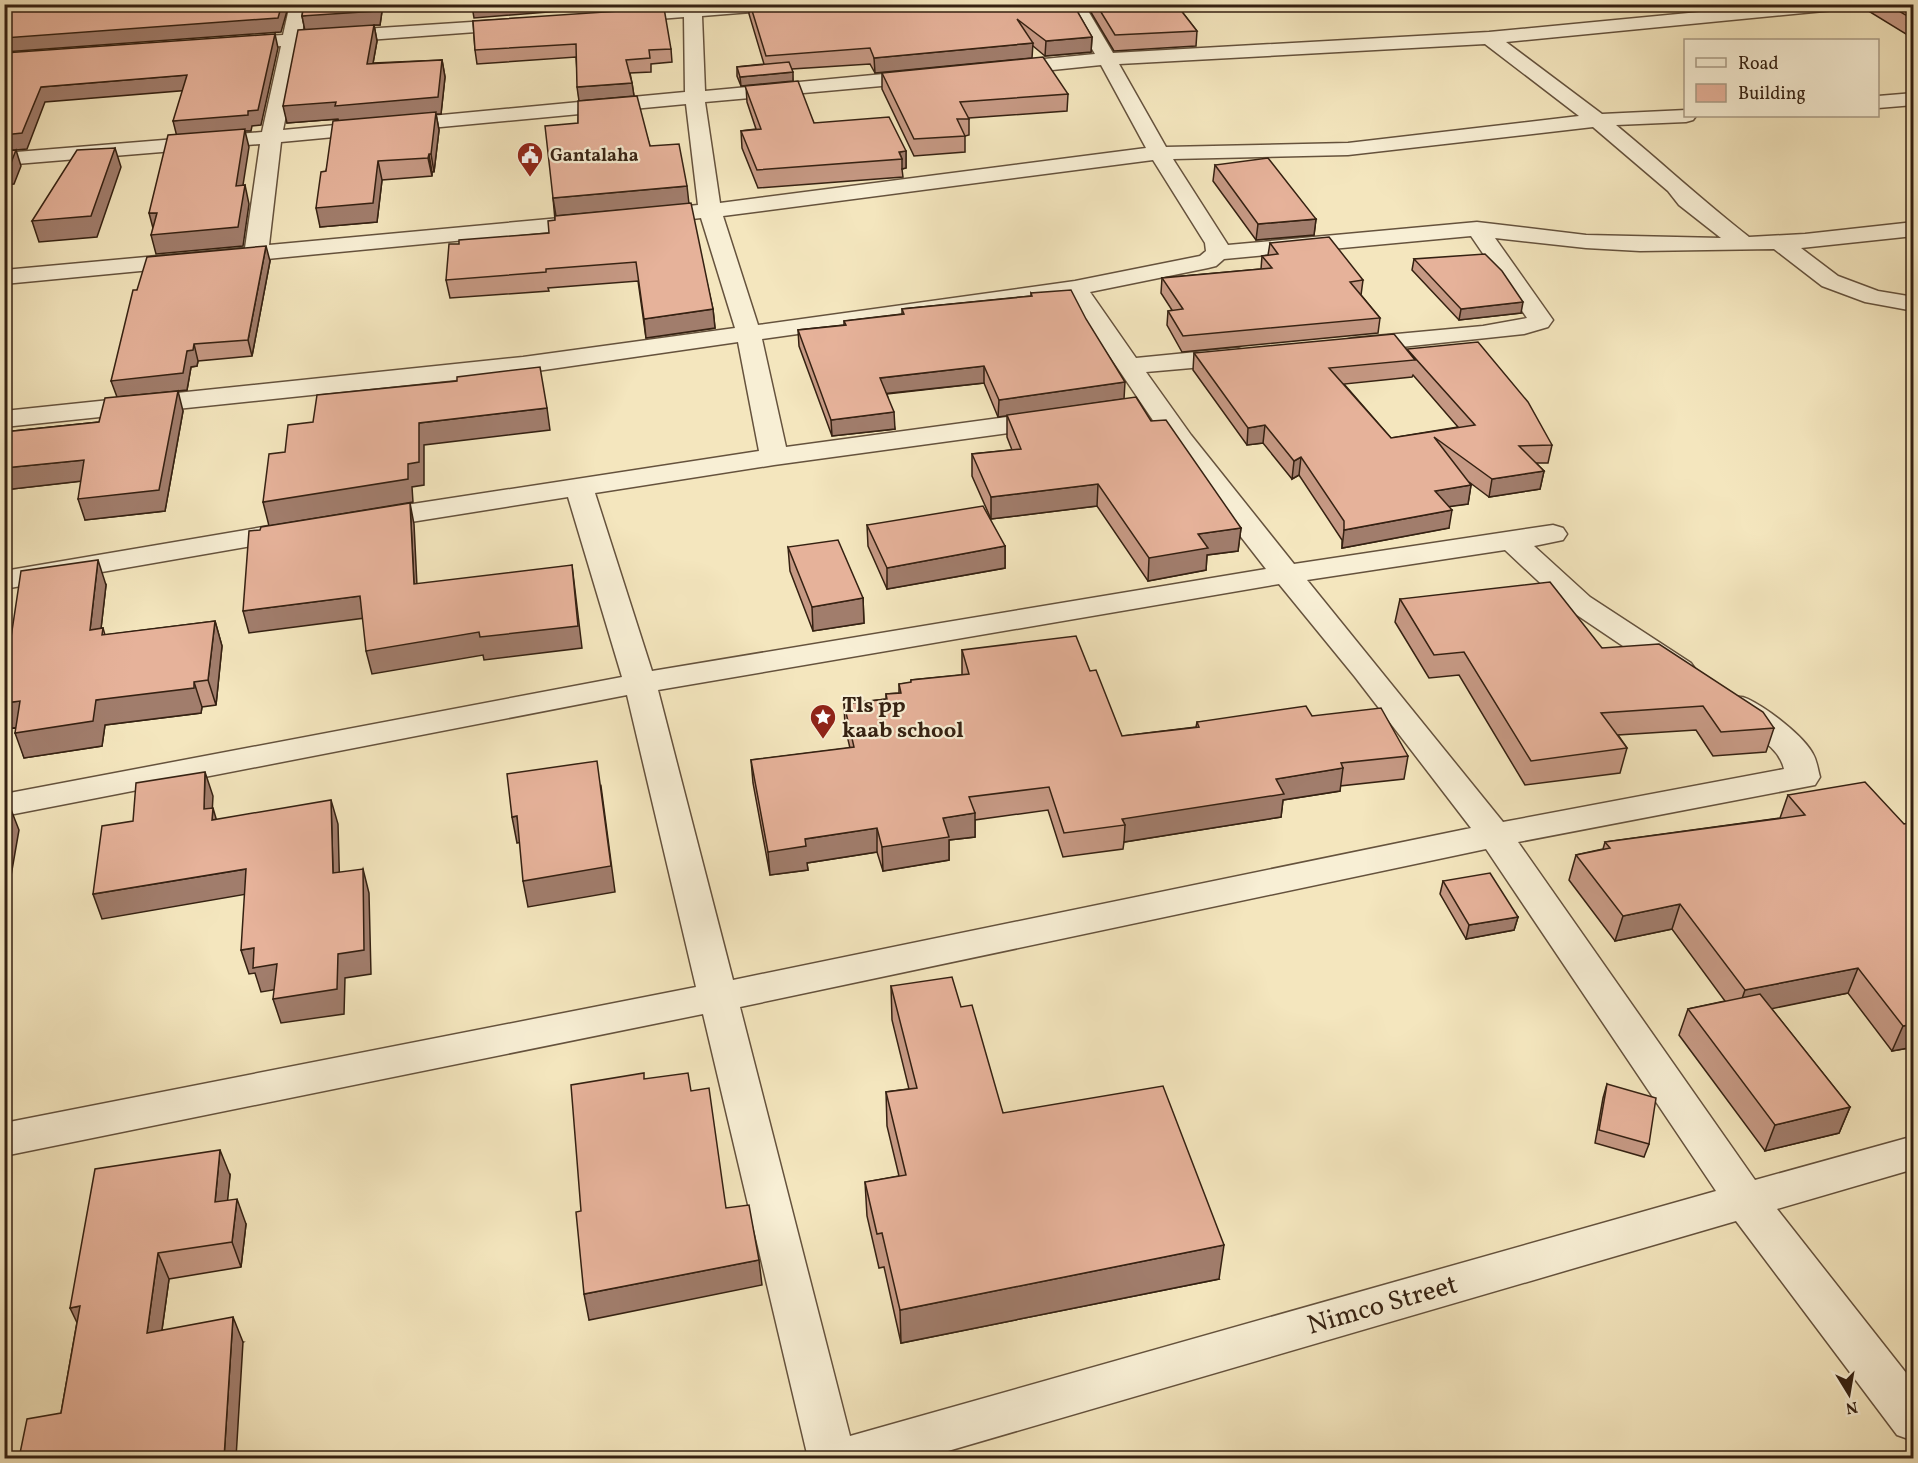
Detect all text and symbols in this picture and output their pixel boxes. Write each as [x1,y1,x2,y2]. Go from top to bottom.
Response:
legend [1684,39,1879,117]
text: Road [1738,52,1779,77]
text: Building [1738,82,1806,107]
public building icon: Gantalaha [515,140,545,178]
place label: Gantalaha [550,144,639,169]
place label: Tls pp kaab school [842,691,964,747]
place icon: Tls pp kaab school [808,702,838,740]
street label: Nimco Street [1303,1266,1462,1346]
north arrow [1819,1364,1879,1424]
text: N [1843,1395,1859,1419]

